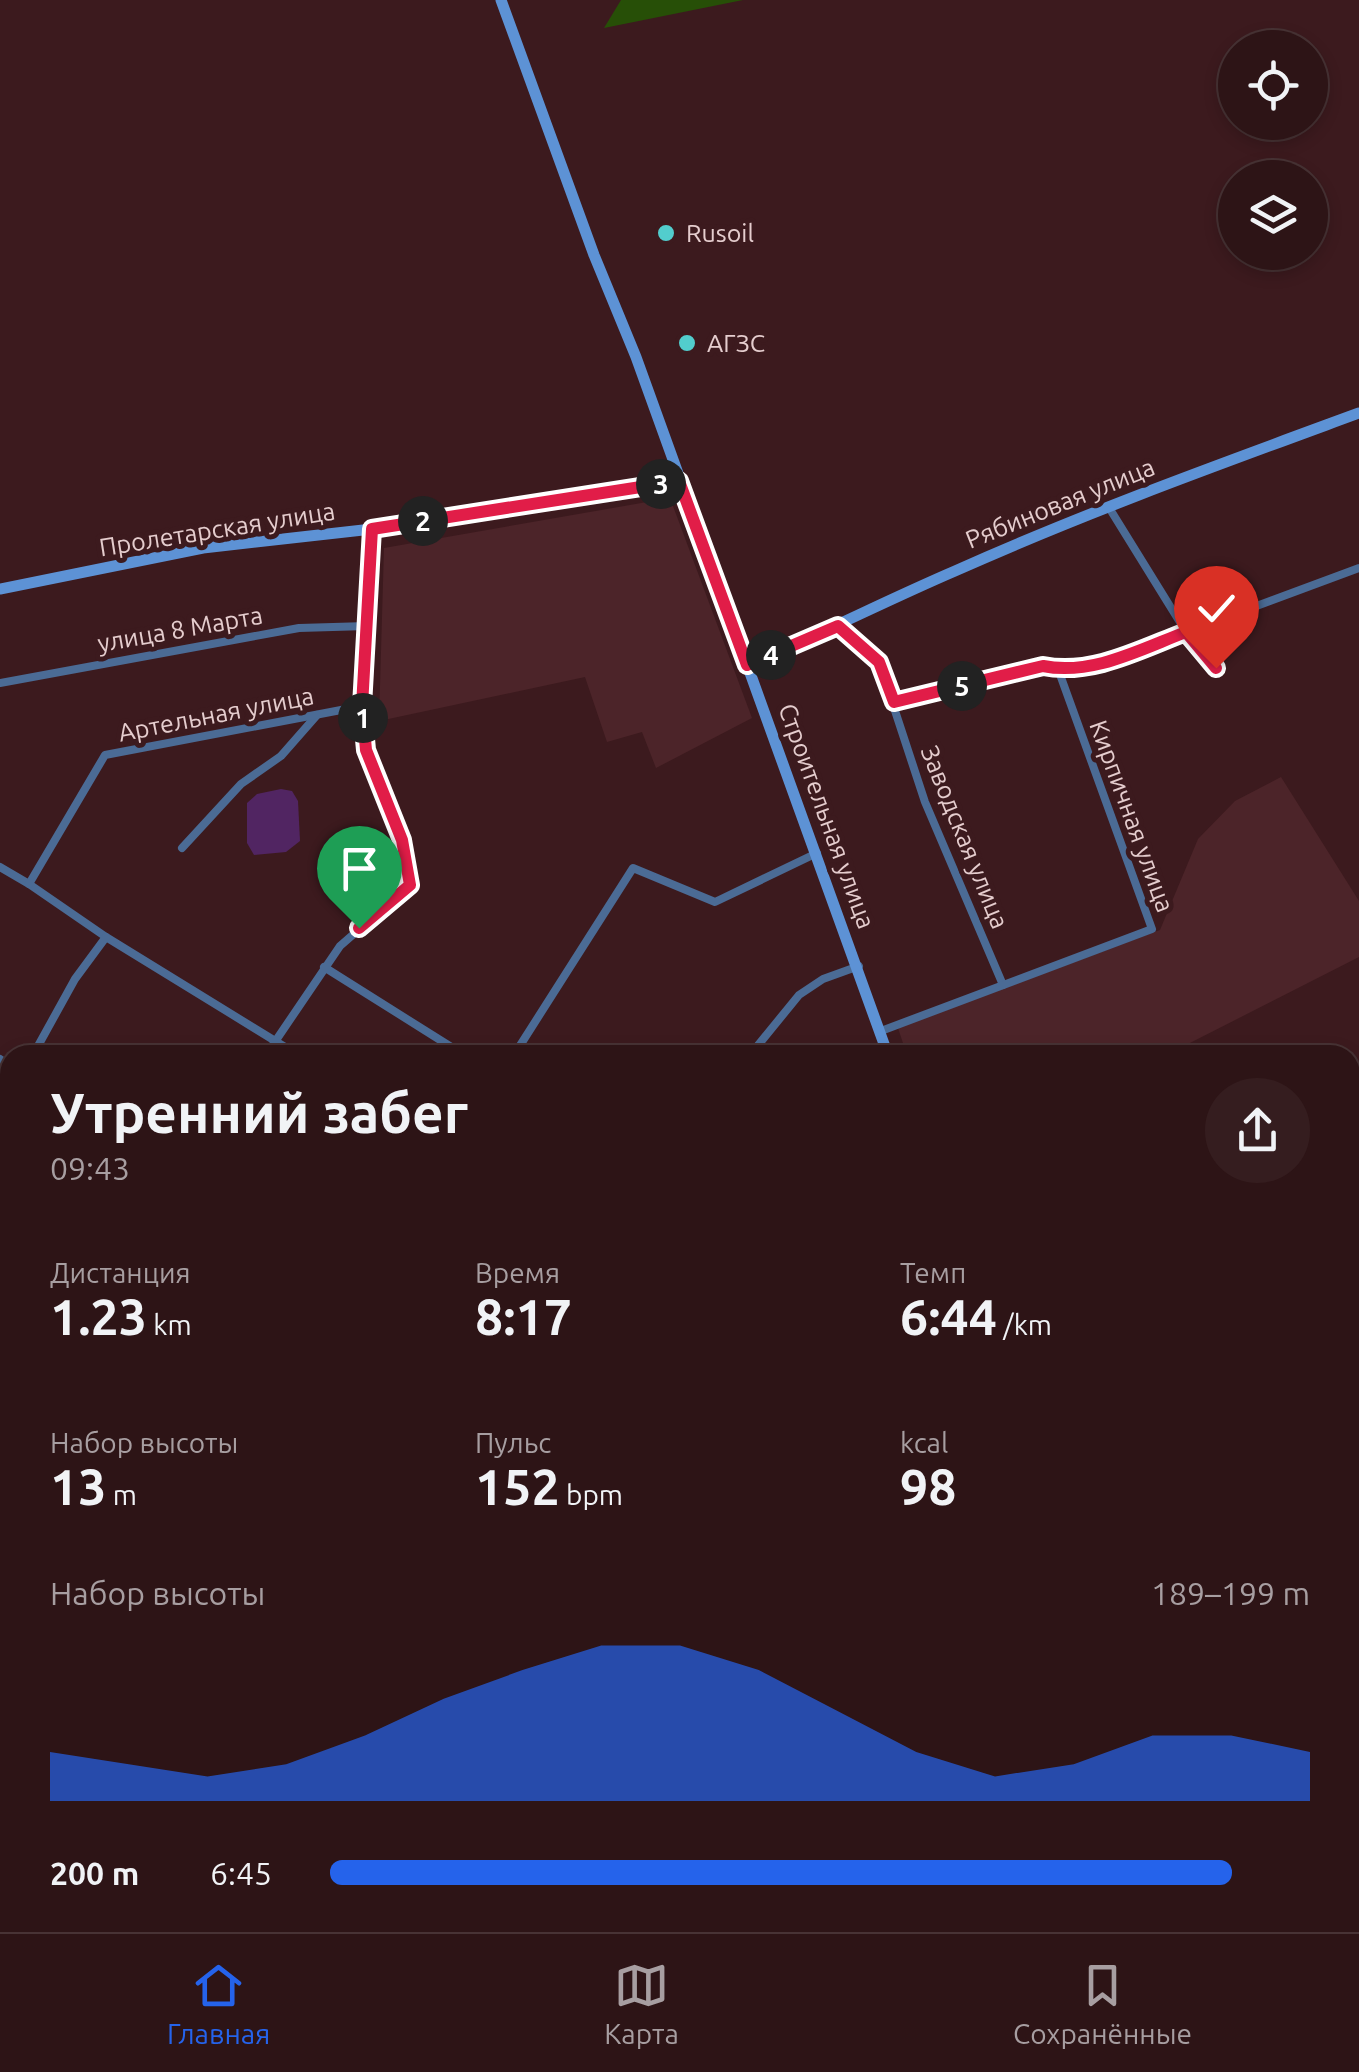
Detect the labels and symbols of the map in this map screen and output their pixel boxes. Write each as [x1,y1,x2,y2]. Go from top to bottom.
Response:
place label: Rusoil [686,219,754,247]
marker: Rusoil [655,222,677,244]
place label: АГЗС [707,329,765,357]
marker: АГЗС [676,332,698,354]
street label: Рябиновая улица [961,452,1159,554]
pin: 3 [636,459,686,509]
pin: 2 [398,496,448,546]
street label: Пролетарская улица [97,497,337,561]
pin [1174,566,1259,669]
street label: улица 8 Марта [95,601,265,657]
pin: 4 [746,630,796,680]
pin: 5 [937,661,987,711]
street label: Артельная улица [116,681,316,747]
pin: 1 [338,693,388,743]
street label: Строительная улица [773,700,881,932]
street label: Кирпичная улица [1084,716,1180,916]
street label: Заводская улица [916,741,1014,933]
pin [317,826,402,929]

